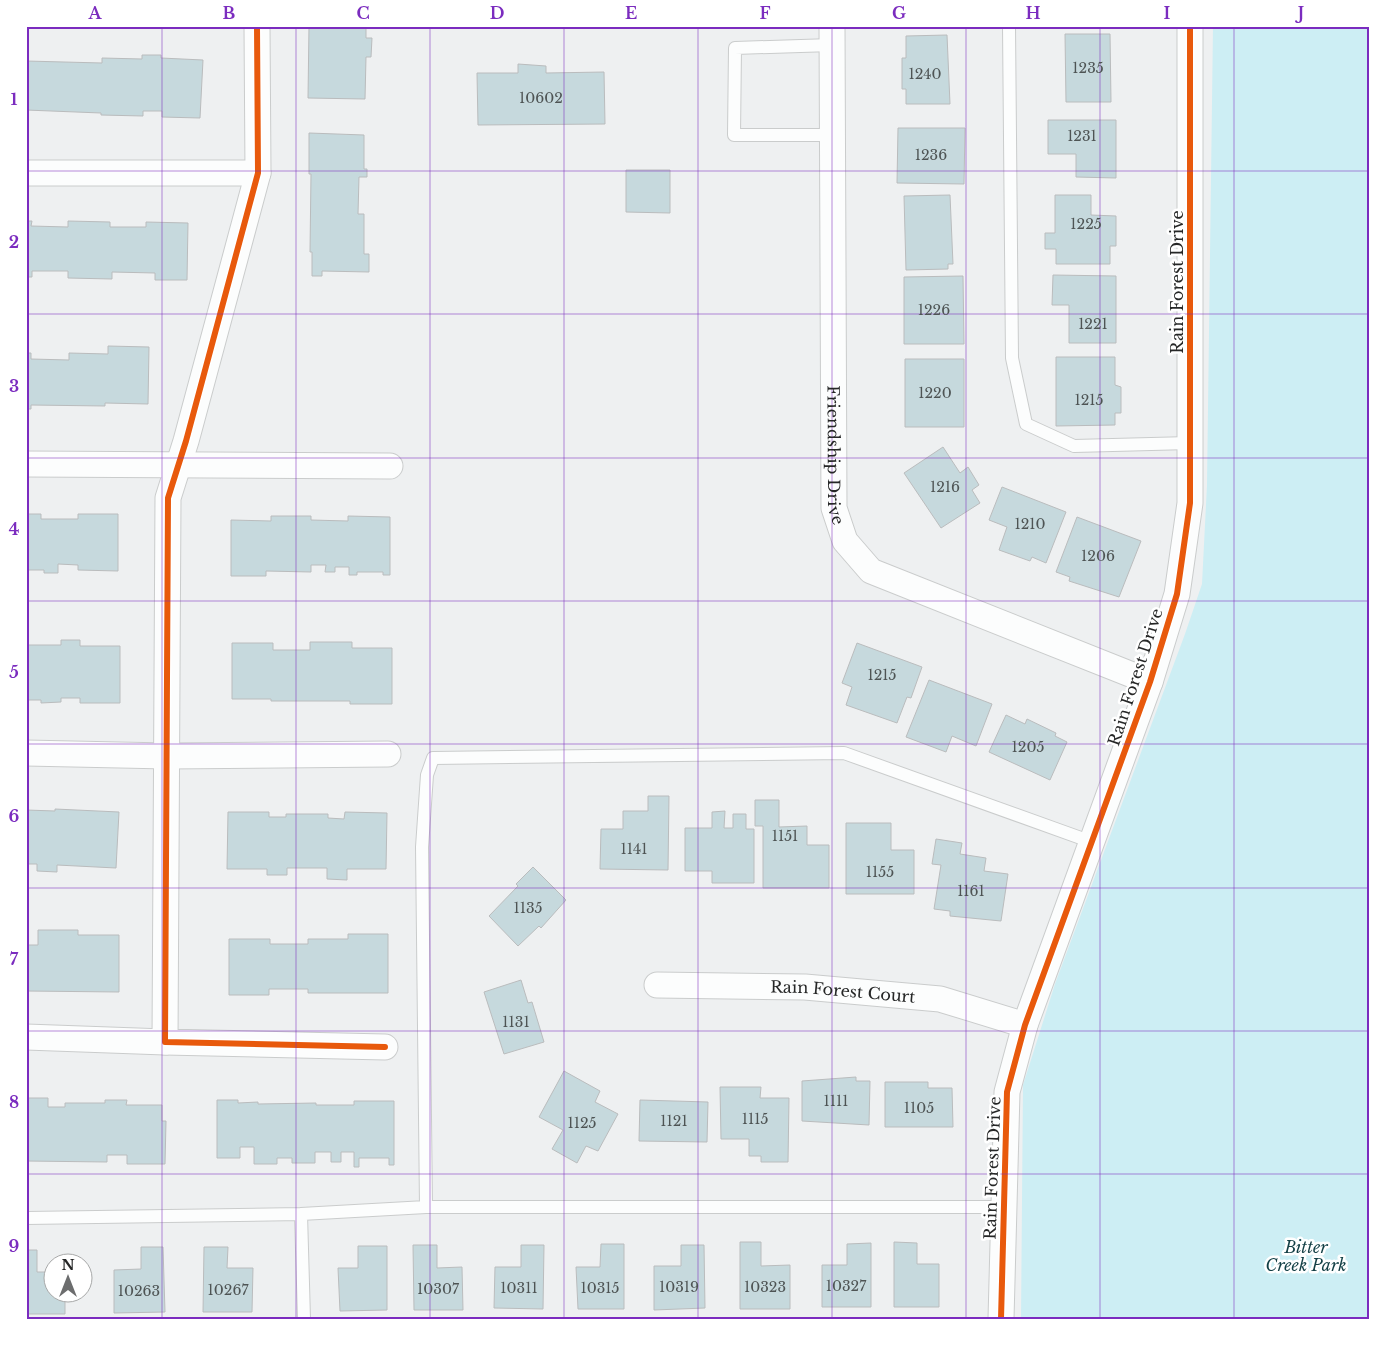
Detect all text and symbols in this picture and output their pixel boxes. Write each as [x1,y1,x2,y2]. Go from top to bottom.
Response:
text: A [88,3,103,23]
text: B [223,3,236,23]
text: C [356,3,370,23]
text: D [490,3,504,23]
text: E [625,3,637,23]
text: F [759,3,771,23]
text: G [892,3,906,23]
text: H [1025,3,1041,23]
text: I [1164,3,1171,23]
text: J [1295,3,1304,23]
house number: 1235 [1072,59,1104,77]
house number: 1240 [908,65,942,83]
text: 1 [11,89,18,109]
house number: 10602 [519,89,563,107]
house number: 1231 [1067,127,1097,145]
house number: 1236 [915,146,947,164]
street label: Rain Forest Drive [1167,210,1187,354]
house number: 1225 [1070,215,1102,233]
text: 2 [9,232,19,252]
house number: 1226 [918,301,950,319]
house number: 1221 [1078,315,1108,333]
text: 3 [9,376,19,396]
house number: 1220 [918,384,952,402]
street label: Friendship Drive [823,385,849,527]
house number: 1215 [1074,391,1104,409]
house number: 1216 [930,478,960,496]
house number: 1210 [1014,515,1046,533]
text: 4 [9,519,19,539]
house number: 1206 [1081,547,1115,565]
street label: Rain Forest Drive [1103,606,1167,748]
text: 5 [9,662,19,682]
house number: 1215 [867,666,897,684]
house number: 1205 [1012,738,1044,756]
text: 6 [9,806,20,826]
house number: 1151 [772,827,798,845]
house number: 1141 [621,840,647,858]
house number: 1155 [866,863,894,881]
house number: 1161 [957,882,985,900]
house number: 1135 [513,899,543,917]
text: 7 [10,949,19,969]
street label: Rain Forest Court [770,977,916,1007]
house number: 1131 [502,1013,530,1031]
text: 8 [9,1092,19,1112]
house number: 1111 [824,1092,848,1110]
street label: Rain Forest Drive [980,1096,1004,1240]
house number: 1105 [904,1099,934,1117]
house number: 1115 [742,1110,768,1128]
house number: 1121 [660,1112,688,1130]
house number: 1125 [567,1114,597,1132]
text: 9 [9,1236,20,1256]
park label: Bitter Creek Park [1266,1237,1346,1275]
north arrow [42,1252,92,1302]
text: N [61,1256,75,1274]
house number: 10327 [826,1277,867,1295]
house number: 10319 [659,1278,699,1296]
house number: 10323 [744,1278,786,1296]
house number: 10311 [500,1279,538,1297]
house number: 10315 [580,1279,620,1297]
house number: 10307 [417,1280,460,1298]
house number: 10267 [208,1281,249,1299]
house number: 10263 [118,1282,160,1300]

